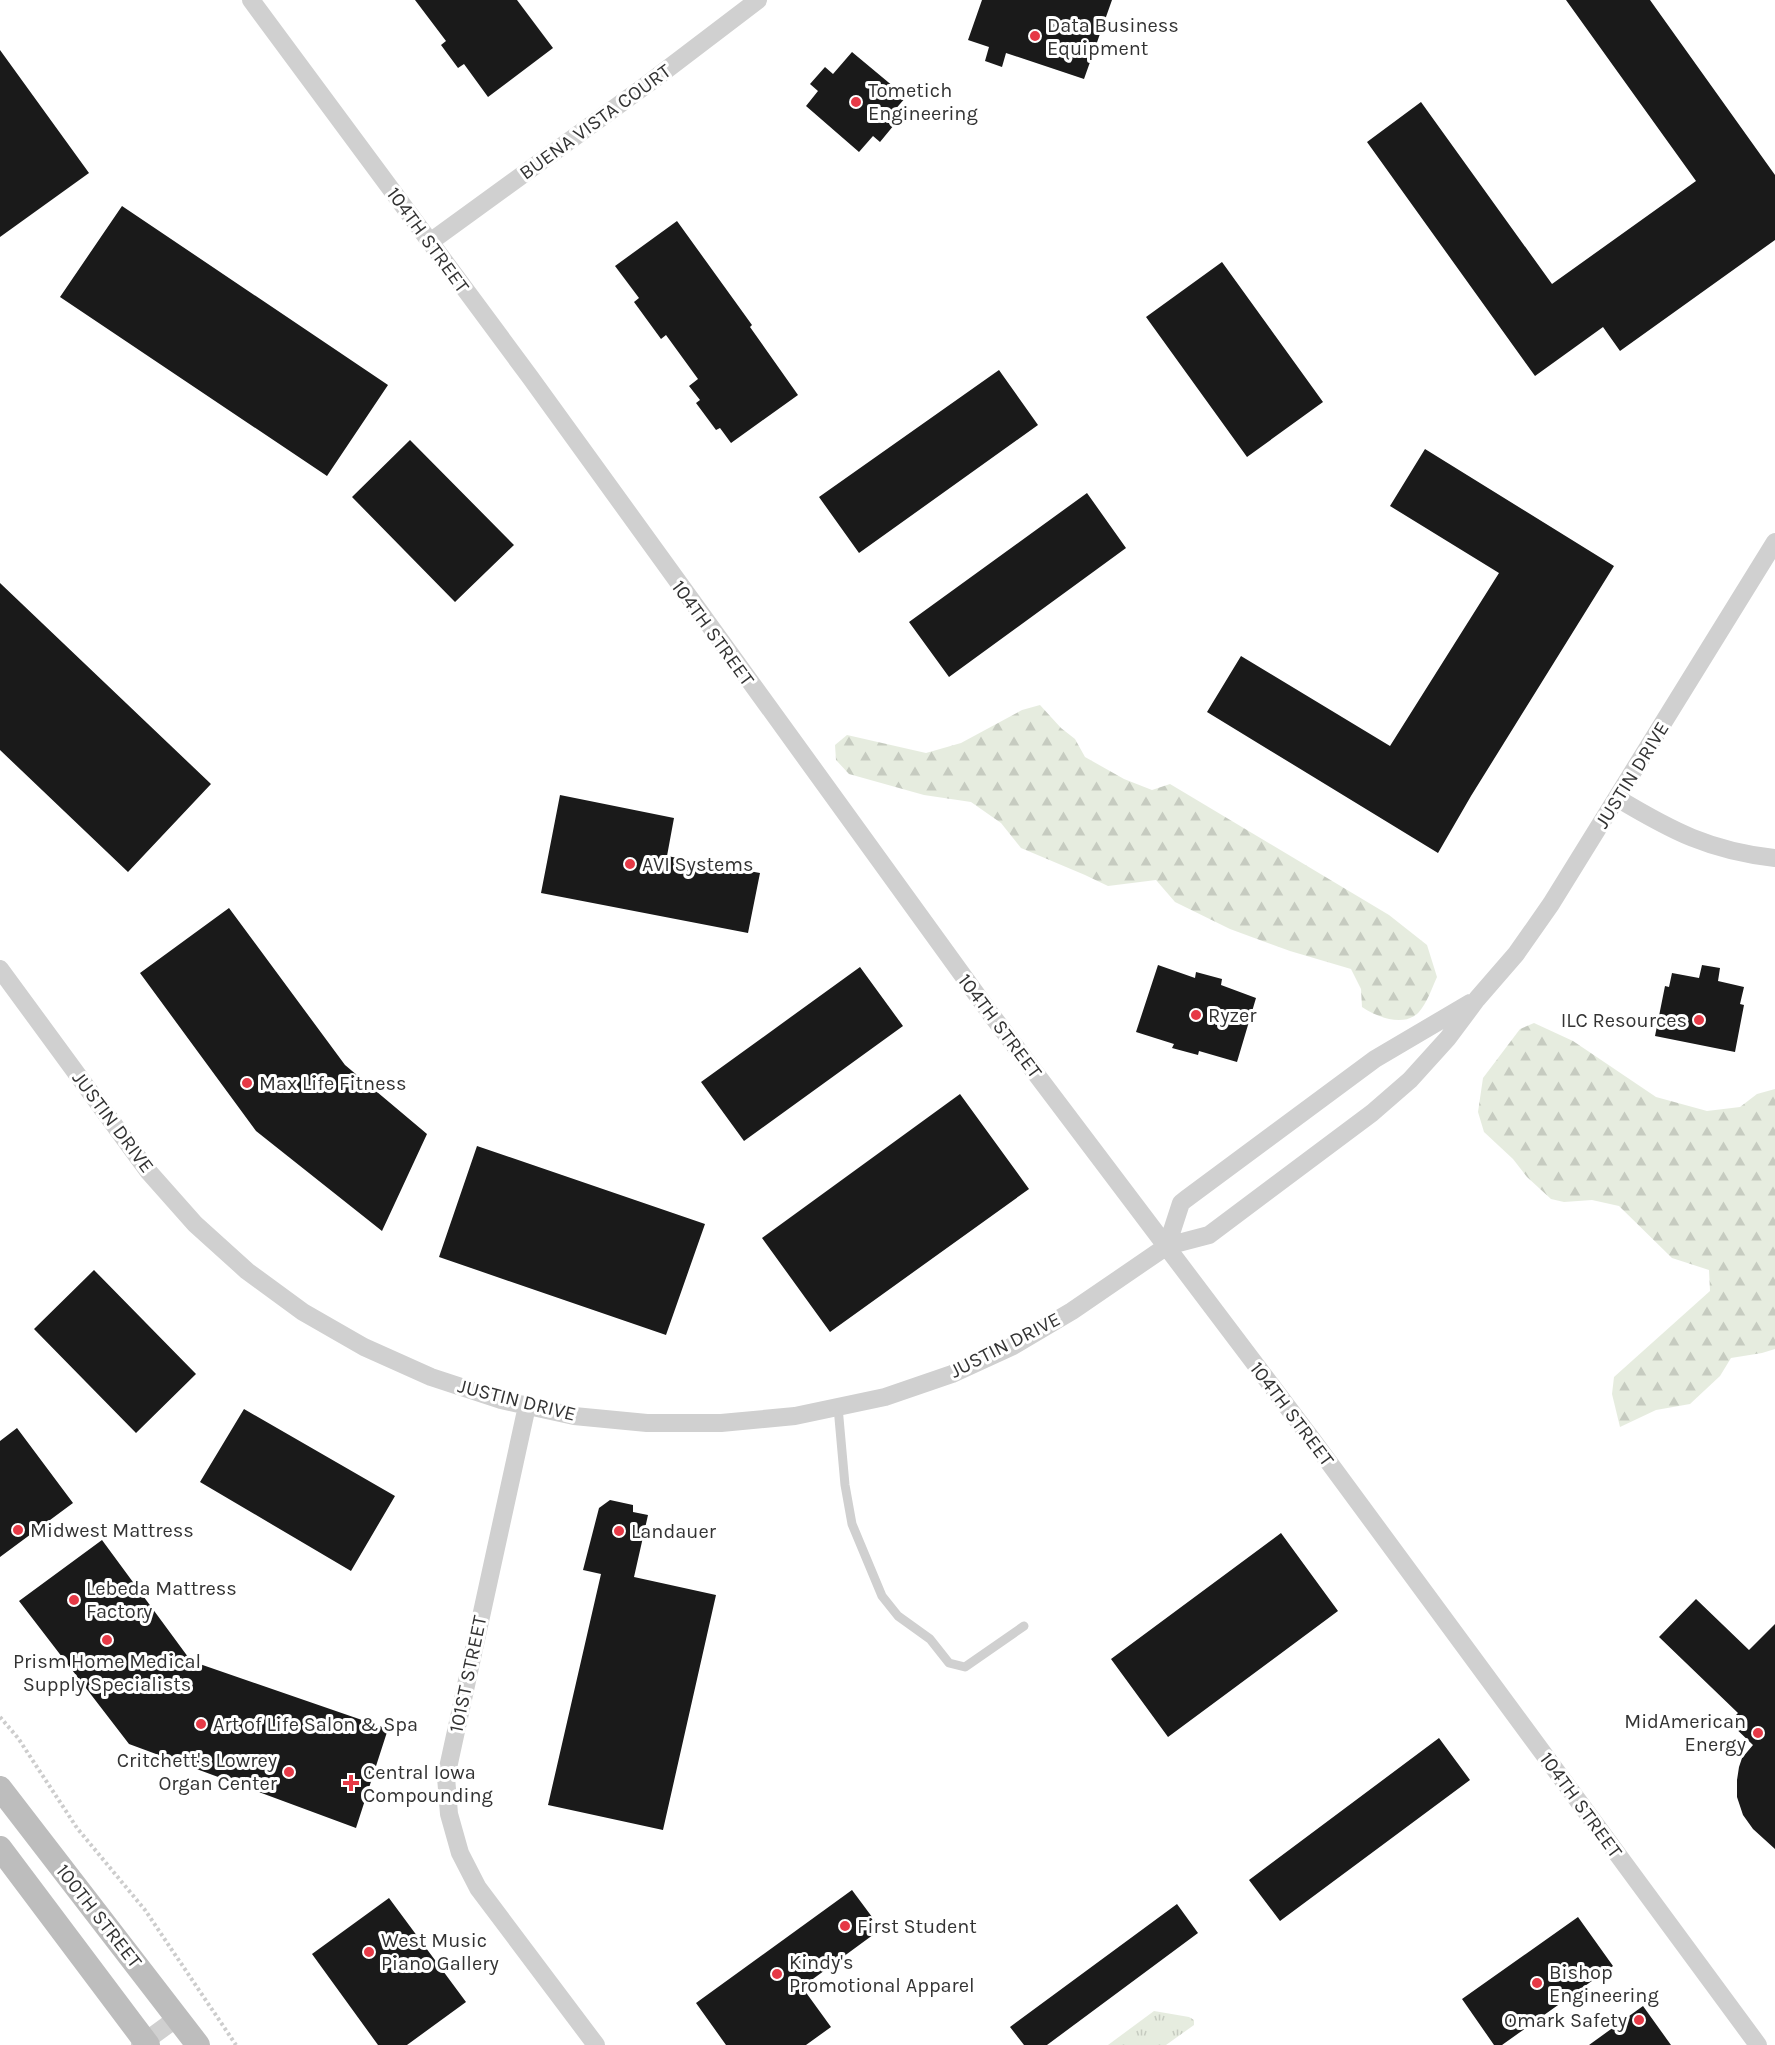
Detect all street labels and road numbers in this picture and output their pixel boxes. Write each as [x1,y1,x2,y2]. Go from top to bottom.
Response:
street label: BUENA VISTA COURT [515,59,675,185]
street label: 104TH STREET [382,183,474,297]
street label: 104TH STREET [667,576,759,690]
street label: JUSTIN DRIVE [1590,718,1674,832]
street label: 104TH STREET [953,969,1047,1083]
street label: JUSTIN DRIVE [67,1067,159,1177]
street label: JUSTIN DRIVE [946,1307,1064,1383]
street label: 104TH STREET [1245,1357,1339,1471]
street label: JUSTIN DRIVE [456,1374,578,1426]
street label: 101ST STREET [444,1614,492,1734]
street label: 104TH STREET [1535,1748,1627,1862]
street label: 100TH STREET [51,1860,147,1972]

